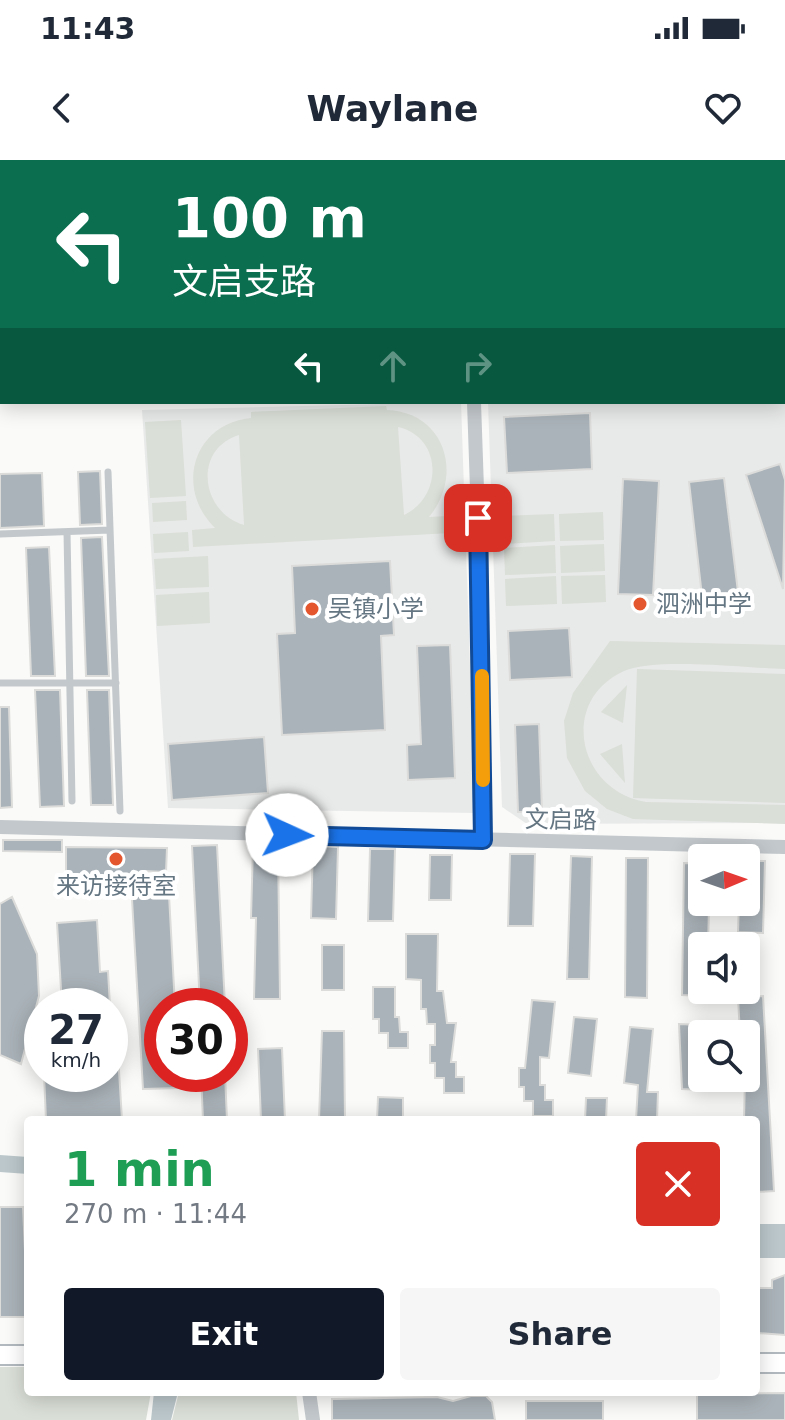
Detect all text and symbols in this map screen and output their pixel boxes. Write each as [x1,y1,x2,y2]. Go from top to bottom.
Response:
text: 11:43 [40,11,136,46]
icon: back [40,86,84,130]
icon: heart [701,86,745,130]
text: Waylane [307,88,478,129]
text: 100 m [172,185,367,250]
icon: left [40,192,144,296]
text: 文启支路 [172,261,316,302]
icon: left [287,344,331,388]
icon: ahead [371,344,415,388]
icon: right [455,344,499,388]
pin [444,484,512,552]
icon: arrive [456,496,500,540]
place label: 泗洲中学 [656,590,752,618]
place label: 吴镇小学 [328,595,424,623]
marker: 泗洲中学 [631,595,649,613]
marker: 吴镇小学 [303,600,321,618]
position arrow [245,793,329,877]
street label: 文启路 [525,805,597,835]
north arrow [688,844,760,916]
map controls [688,844,760,1092]
marker: 来访接待室 [107,850,125,868]
place label: 来访接待室 [56,872,176,900]
button: sound [688,932,760,1004]
speed limit sign: 30 [144,988,248,1092]
text: 27 [48,1007,104,1053]
button: search [688,1020,760,1092]
text: km/h [51,1048,101,1072]
text: 1 min [64,1141,215,1197]
button: close [636,1142,720,1226]
text: 270 m · 11:44 [64,1199,247,1229]
button: Exit [64,1288,384,1380]
button: Share [400,1288,720,1380]

